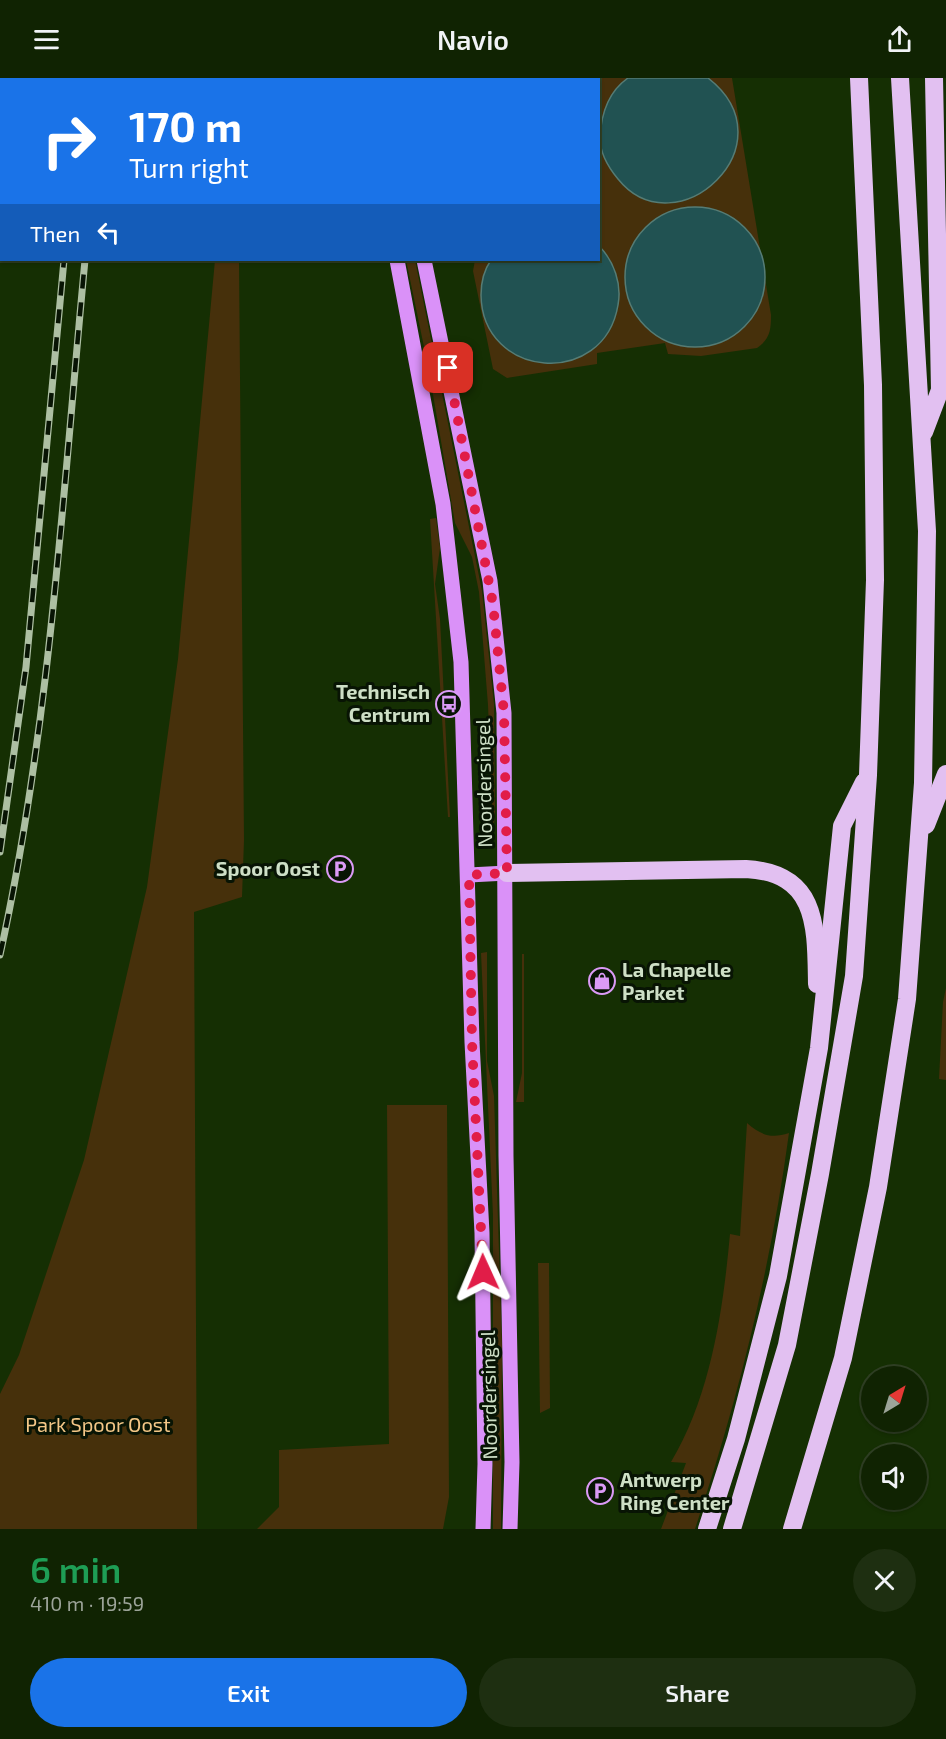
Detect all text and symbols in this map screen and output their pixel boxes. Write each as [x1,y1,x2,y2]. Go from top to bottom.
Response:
icon: menu [30,23,63,56]
text: Navio [437,23,509,55]
icon: share [883,23,916,56]
text: 170 m [129,100,242,150]
icon: right [30,102,108,180]
text: Turn right [129,151,249,183]
icon: left [92,216,125,249]
text: Then [30,220,80,246]
pin [422,342,473,393]
icon: arrive [431,351,464,384]
place label: Technisch Centrum [336,679,430,726]
bus stop icon: Technisch Centrum [434,689,464,719]
street label: Noordersingel [470,718,496,848]
parking icon: Spoor Oost [325,854,355,884]
place label: Spoor Oost [216,856,320,880]
place label: La Chapelle Parket [622,957,731,1004]
shop icon: La Chapelle Parket [587,966,617,996]
position arrow [451,1240,515,1304]
street label: Noordersingel [475,1330,501,1460]
north arrow [861,1366,927,1432]
map controls [861,1366,927,1510]
park label: Park Spoor Oost [25,1412,171,1436]
button: sound [861,1444,927,1510]
place label: Antwerp Ring Center [620,1467,730,1514]
parking icon: Antwerp Ring Center [585,1476,615,1506]
text: 6 min [30,1547,121,1590]
button: close [853,1549,916,1612]
text: 410 m · 19:59 [30,1591,144,1615]
button: Exit [30,1658,467,1727]
button: Share [479,1658,916,1727]

